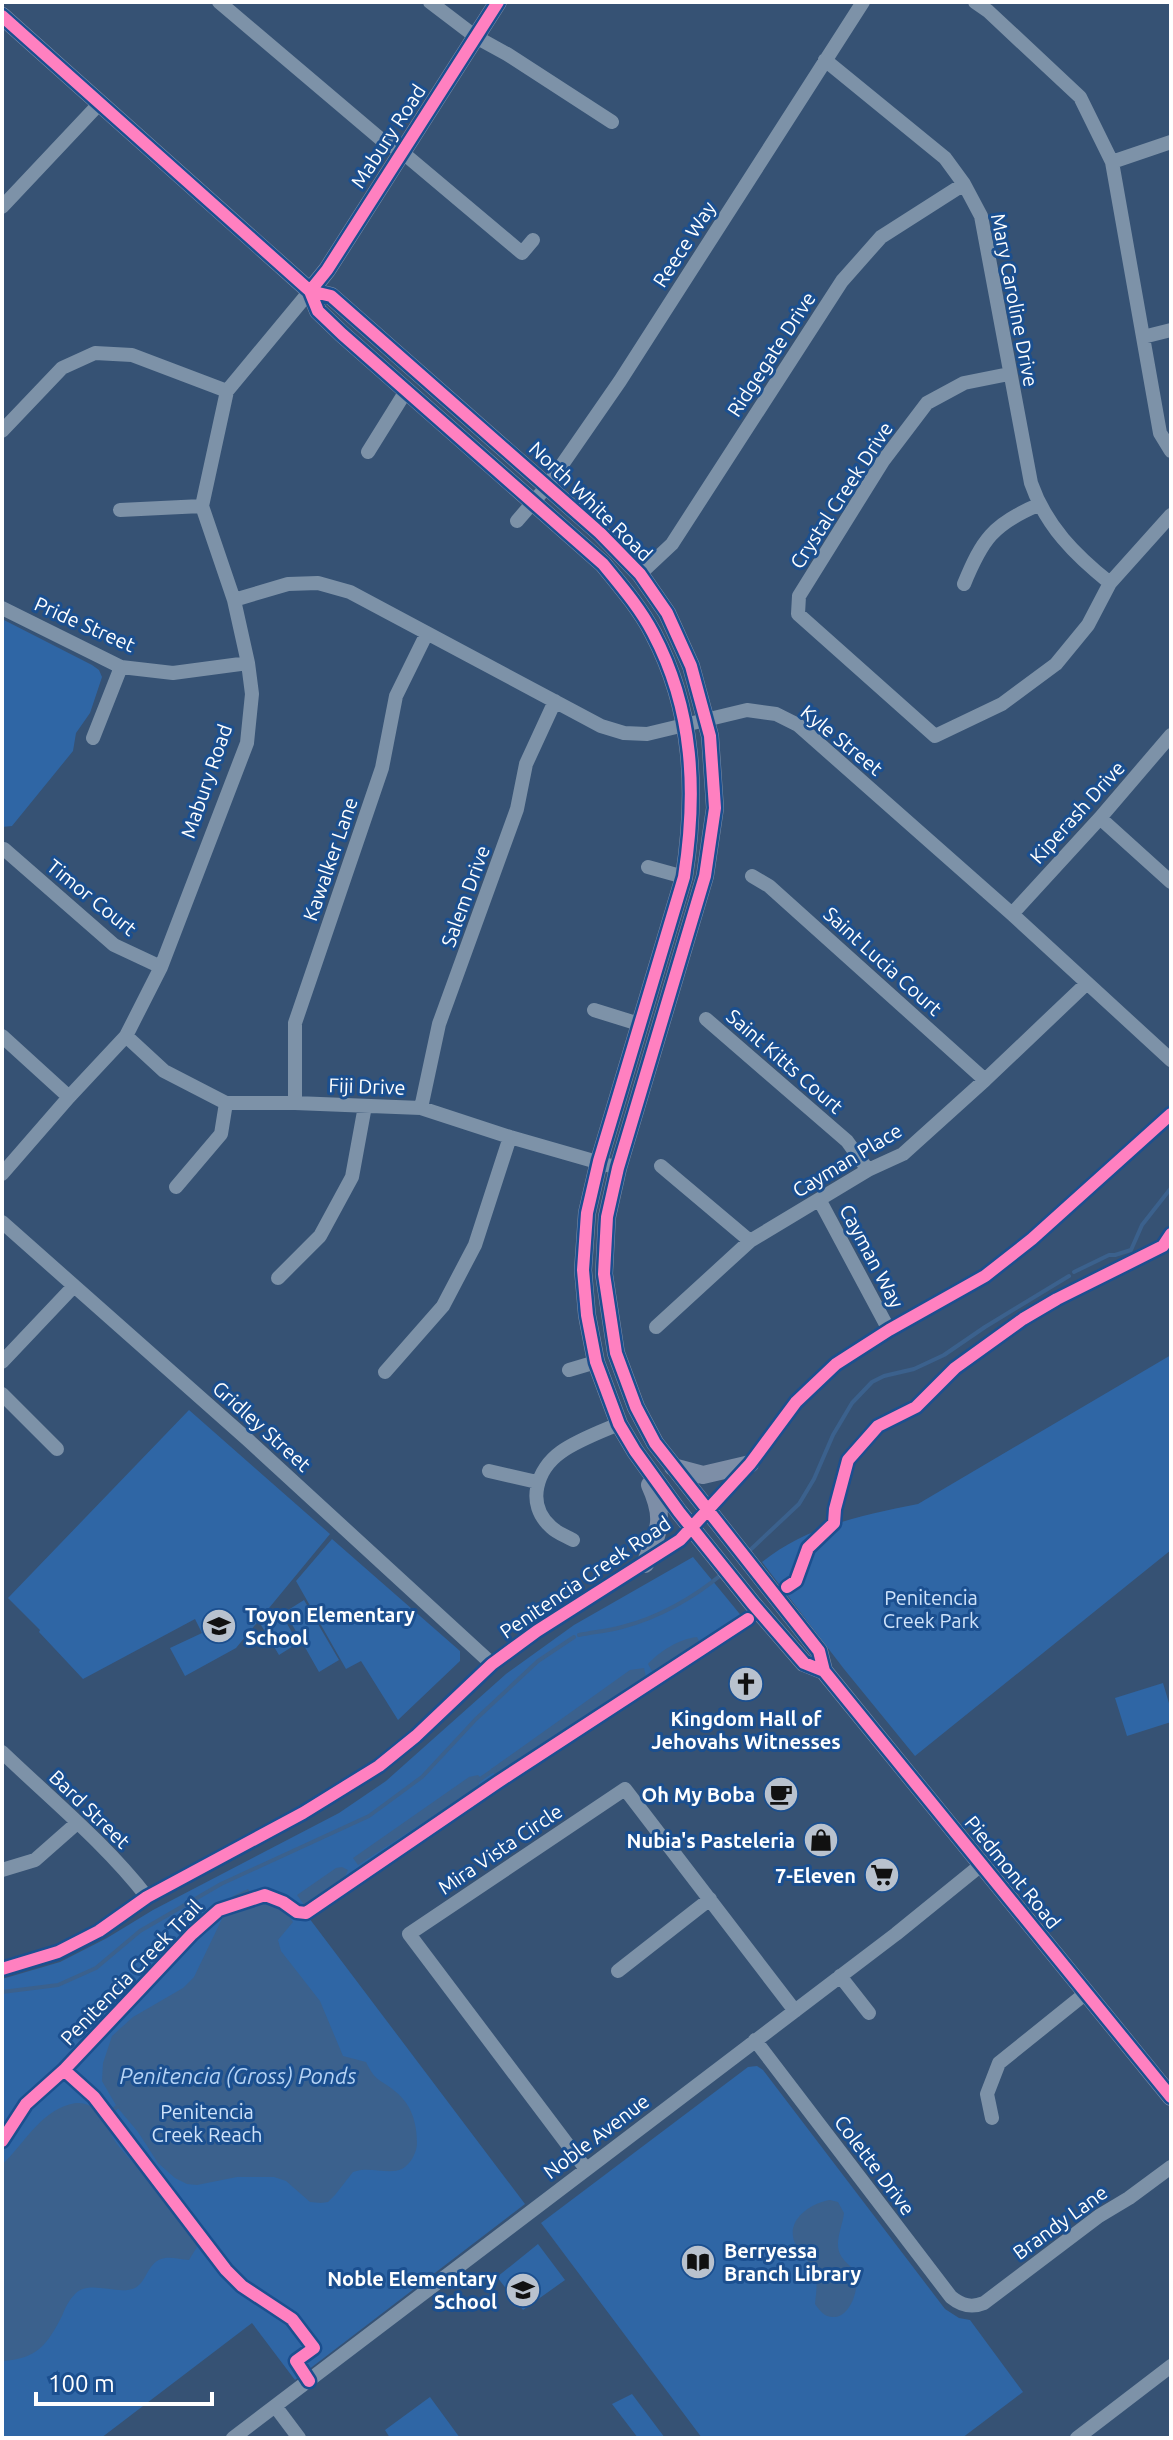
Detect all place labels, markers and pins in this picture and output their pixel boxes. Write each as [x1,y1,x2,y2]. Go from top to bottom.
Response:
place label: Toyon Elementary School [245,1603,415,1649]
school or university icon: Toyon Elementary School [200,1607,238,1645]
church icon: Kingdom Hall of Jehovahs Witnesses [727,1665,765,1703]
place label: Kingdom Hall of Jehovahs Witnesses [651,1707,841,1753]
cafe icon: Oh My Boba [762,1775,800,1813]
place label: Oh My Boba [642,1783,755,1806]
shop icon: Nubia's Pasteleria [802,1821,840,1859]
place label: Nubia's Pasteleria [627,1829,795,1852]
supermarket icon: 7-Eleven [863,1856,901,1894]
place label: 7-Eleven [775,1864,856,1887]
place label: Berryessa Branch Library [724,2239,861,2285]
library icon: Berryessa Branch Library [679,2243,717,2281]
place label: Noble Elementary School [327,2267,497,2313]
school or university icon: Noble Elementary School [504,2271,542,2309]

